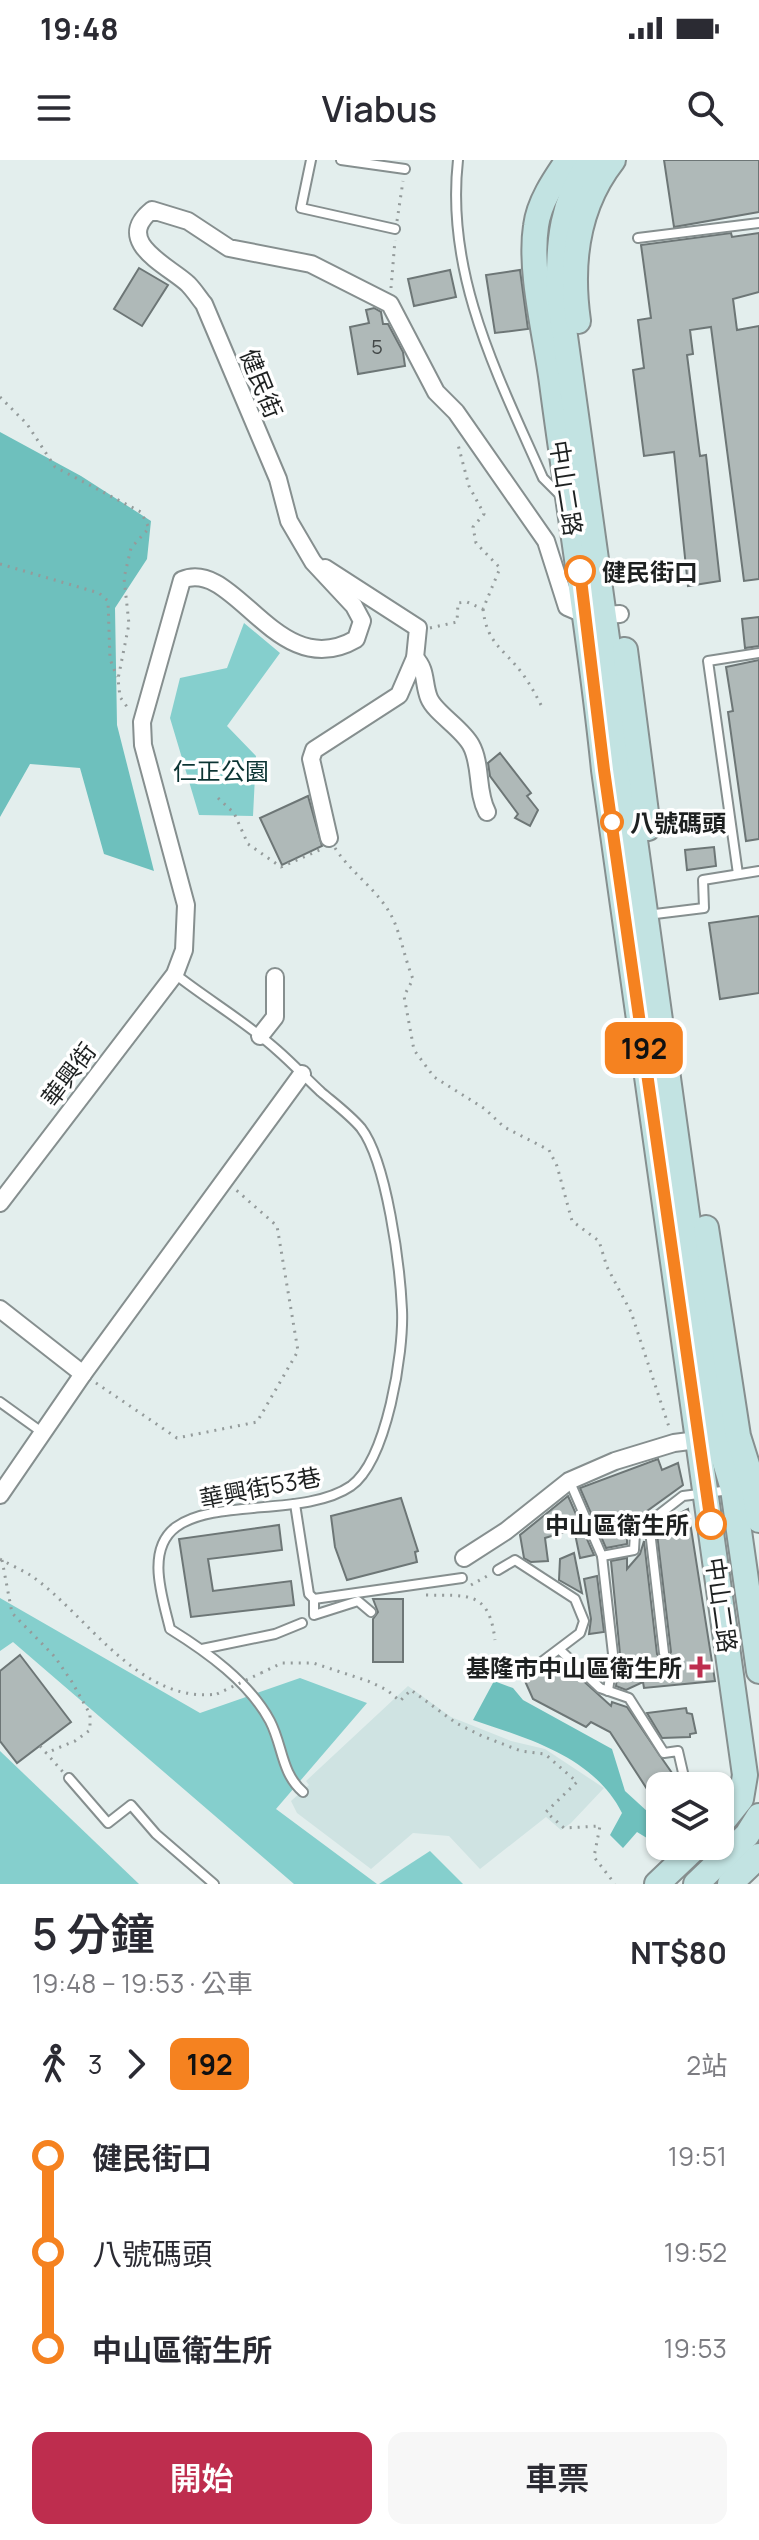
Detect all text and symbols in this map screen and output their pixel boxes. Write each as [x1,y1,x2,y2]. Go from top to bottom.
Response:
text: 19:48 [40,8,119,49]
text: Viabus [322,84,437,133]
icon: menu [32,86,76,130]
icon: search [683,86,727,130]
house number: 5 [371,333,383,360]
street label: 健民街 [233,343,291,423]
street label: 中山二路 [543,438,591,538]
place label: 健民街口 [602,555,698,588]
marker: 健民街口 [565,556,595,586]
park label: 仁正公園 [173,754,269,787]
place label: 八號碼頭 [630,806,726,839]
marker: 八號碼頭 [601,811,623,833]
line badge: 192 [598,1022,690,1074]
text: 192 [621,1029,667,1067]
street label: 華興街 [33,1035,103,1113]
street label: 華興街53巷 [196,1459,324,1515]
place label: 中山區衛生所 [545,1508,689,1541]
marker: 中山區衛生所 [696,1509,726,1539]
street label: 中山二路 [699,1555,745,1655]
place label: 基隆市中山區衛生所 [466,1651,682,1684]
marker: 基隆市中山區衛生所 [689,1656,711,1678]
map controls [646,1772,734,1860]
button: layers [646,1772,734,1860]
text: 5 分鐘 [32,1903,154,1963]
text: NT$80 [630,1932,727,1973]
text: 19:48 – 19:53 · 公車 [32,1965,253,2001]
icon: walk [32,2042,76,2086]
icon: forward [114,2042,158,2086]
text: 192 [186,2045,233,2083]
text: 3 [88,2046,102,2082]
text: 2站 [686,2047,727,2083]
text: 健民街口 [92,2137,212,2178]
text: 19:51 [668,2138,727,2174]
text: 八號碼頭 [92,2233,212,2274]
text: 19:52 [664,2234,727,2270]
text: 中山區衛生所 [92,2329,272,2370]
text: 19:53 [664,2330,727,2366]
button: 開始 [32,2432,372,2524]
button: 車票 [388,2432,727,2524]

